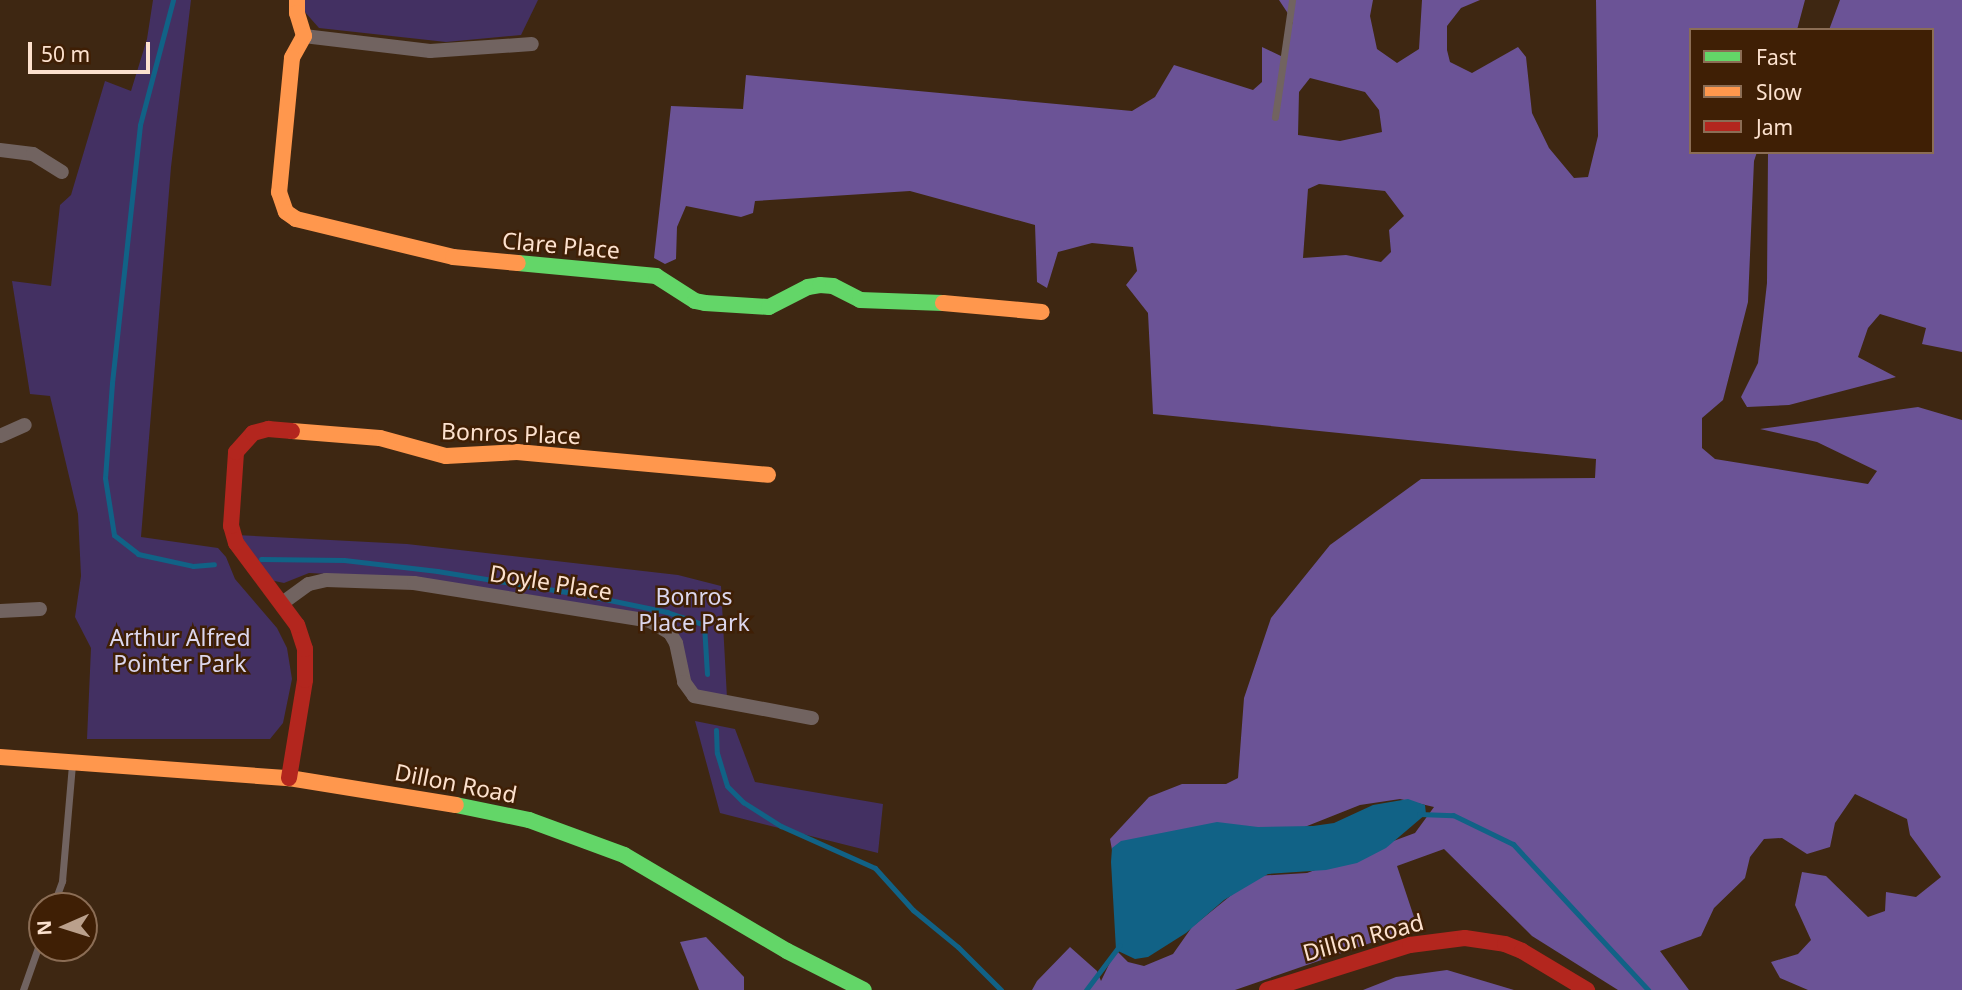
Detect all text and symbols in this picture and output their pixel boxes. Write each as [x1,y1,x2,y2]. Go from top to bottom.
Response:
scale bar [32,28,154,72]
legend [1689,28,1934,154]
text: 50 m [41,40,90,68]
text: Fast [1756,43,1796,71]
text: Slow [1756,78,1802,106]
text: Jam [1756,113,1793,141]
street label: Clare Place [501,226,621,264]
street label: Bonros Place [441,417,581,449]
street label: Doyle Place [488,559,614,605]
park label: Bonros Place Park [638,582,750,636]
park label: Arthur Alfred Pointer Park [109,623,251,677]
street label: Dillon Road [393,758,519,808]
north arrow [28,892,98,962]
street label: Dillon Road [1300,908,1426,966]
text: N [31,920,57,936]

